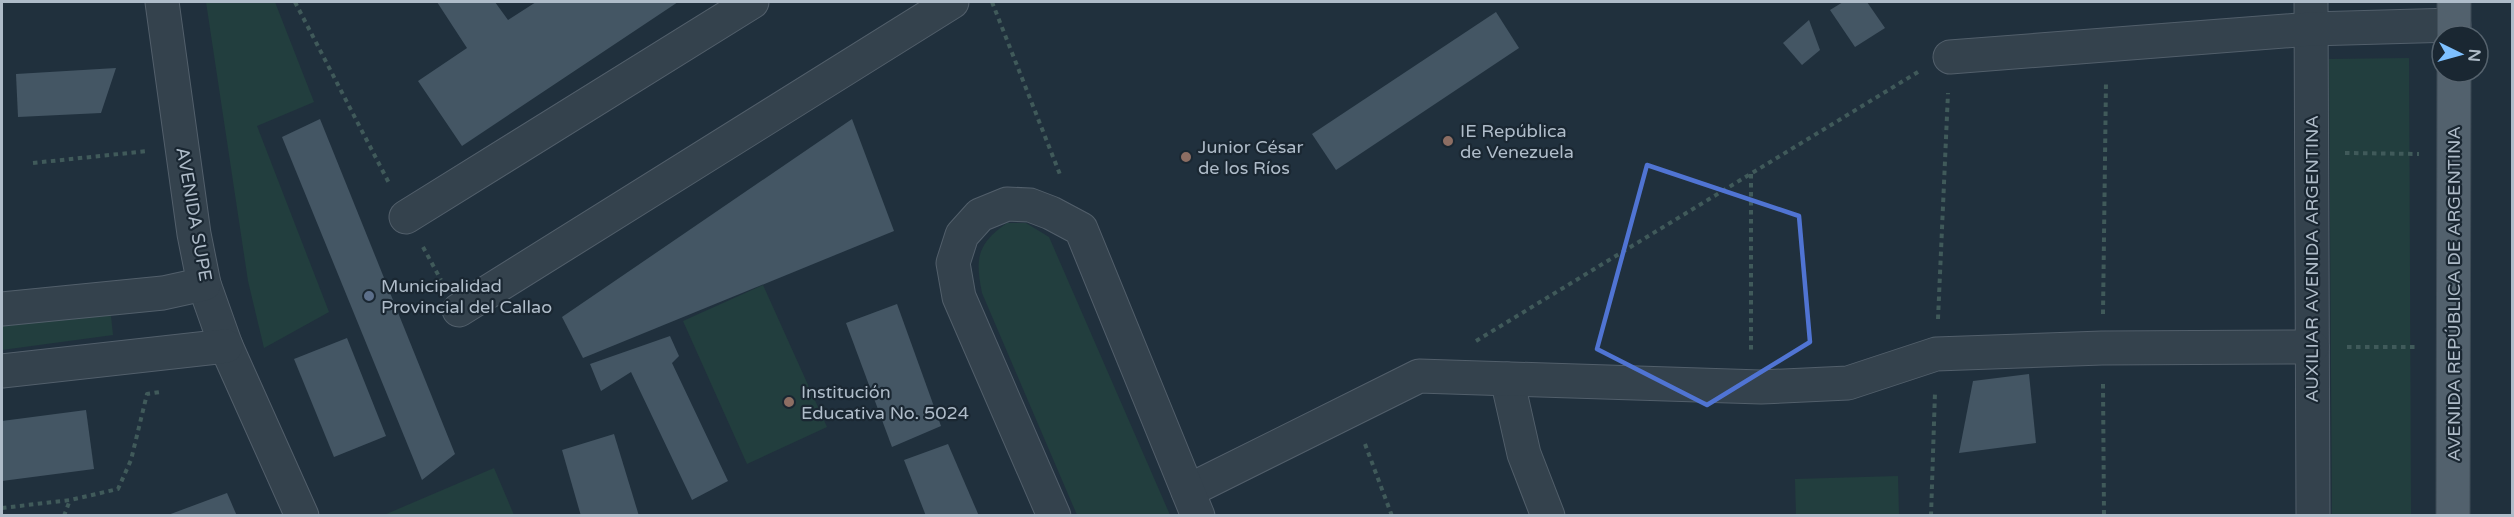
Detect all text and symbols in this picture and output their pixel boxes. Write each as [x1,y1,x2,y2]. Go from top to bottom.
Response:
north arrow [2430,24,2490,84]
text: N [2463,48,2484,62]
street label: AUXILIAR AVENIDA ARGENTINA [2301,115,2323,403]
place label: IE República de Venezuela [1460,120,1574,163]
street label: AVENIDA REPÚBLICA DE ARGENTINA [2443,126,2465,462]
marker: IE República de Venezuela [1441,134,1455,148]
place label: Junior César de los Ríos [1198,136,1303,179]
street label: AVENIDA SUPE [171,145,217,283]
marker: Junior César de los Ríos [1179,150,1193,164]
place label: Municipalidad Provincial del Callao [381,275,552,318]
marker: Municipalidad Provincial del Callao [362,289,376,303]
place label: Institución Educativa No. 5024 [801,381,969,424]
marker: Institución Educativa No. 5024 [782,395,796,409]

